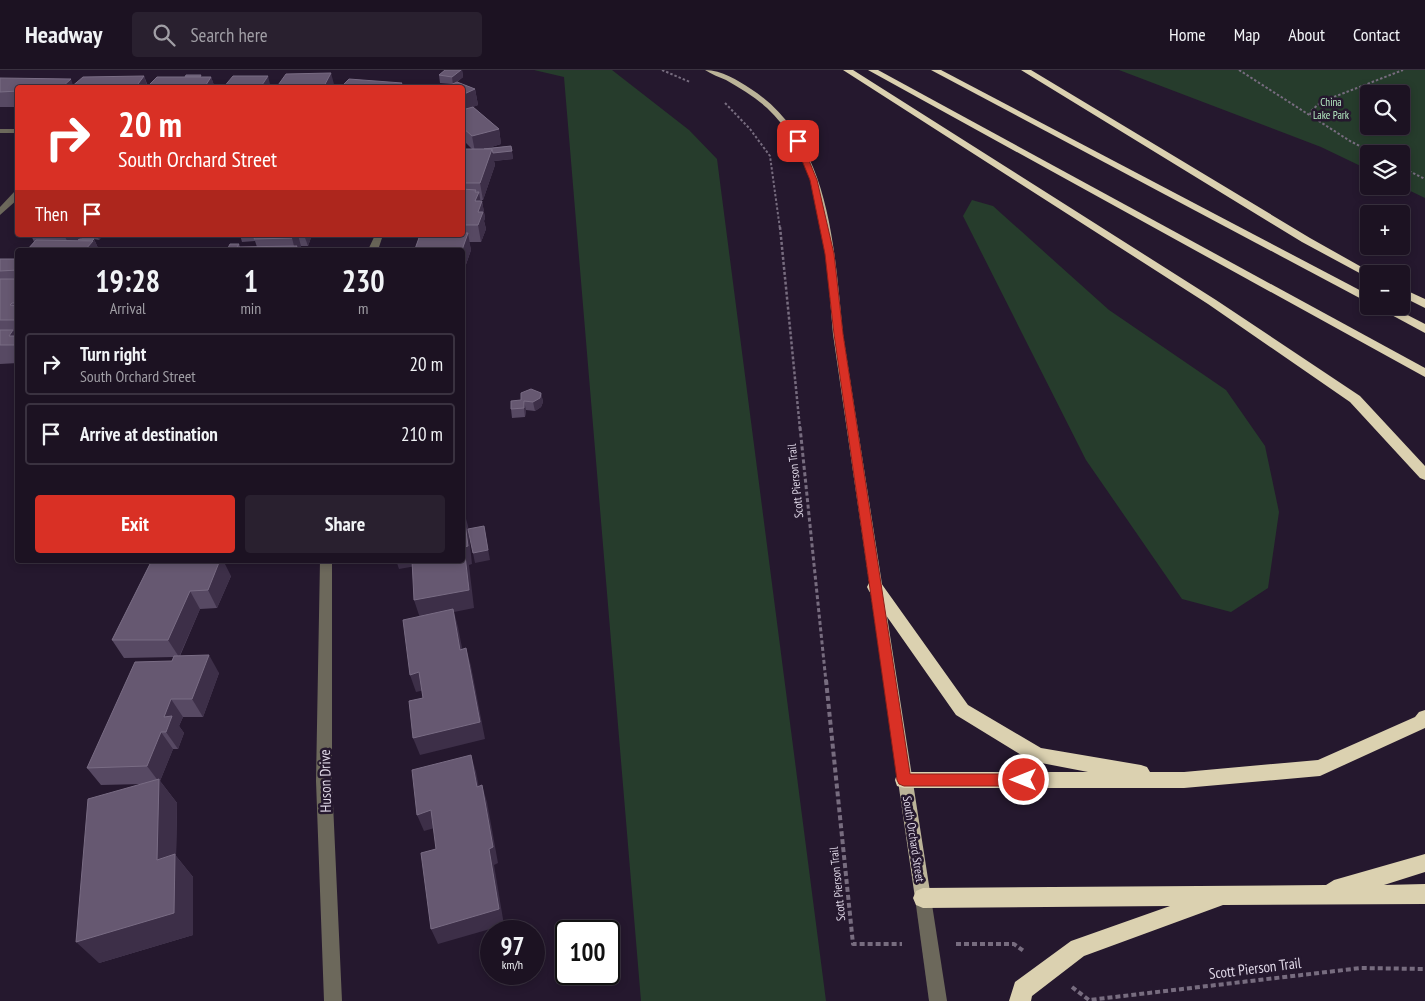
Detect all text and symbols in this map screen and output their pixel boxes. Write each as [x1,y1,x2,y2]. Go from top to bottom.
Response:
search box [132,12,482,57]
text: Headway [25,19,102,50]
icon: search [150,21,178,49]
text: Search here [190,23,268,47]
text: Home [1169,23,1206,46]
text: Map [1234,23,1260,46]
text: About [1288,23,1325,46]
text: Contact [1353,23,1400,46]
map controls [1360,85,1410,315]
button: search [1360,85,1410,135]
park label: China Lake Park [1313,95,1350,122]
text: 20 m [118,101,182,147]
icon: right [35,105,100,170]
pin [777,120,819,162]
icon: arrive [784,127,812,155]
text: South Orchard Street [118,145,277,173]
button: layers [1360,145,1410,195]
icon: arrive [78,200,106,228]
text: Then [35,202,68,226]
button: + [1360,205,1410,255]
text: 19:28 [95,261,160,300]
text: 1 [244,261,258,300]
text: 230 [342,261,385,300]
button: − [1360,265,1410,315]
text: Arrival [110,298,146,318]
text: min [240,298,261,318]
text: m [358,298,368,318]
text: Turn right [80,342,146,366]
icon: right [37,350,65,378]
text: 20 m [410,352,443,376]
text: South Orchard Street [80,366,196,386]
icon: arrive [37,420,65,448]
text: Arrive at destination [80,422,218,446]
text: 210 m [401,422,443,446]
street label: Scott Pierson Trail [784,443,806,519]
button: Exit [35,495,235,553]
button: Share [245,495,445,553]
street label: Huson Drive [315,749,335,813]
position arrow [997,753,1049,805]
street label: South Orchard Street [900,795,928,884]
street label: Scott Pierson Trail [826,846,848,922]
speed limit sign: 100 [555,920,620,985]
text: 97 [501,930,524,962]
street label: Scott Pierson Trail [1208,953,1303,983]
text: km/h [502,957,523,972]

